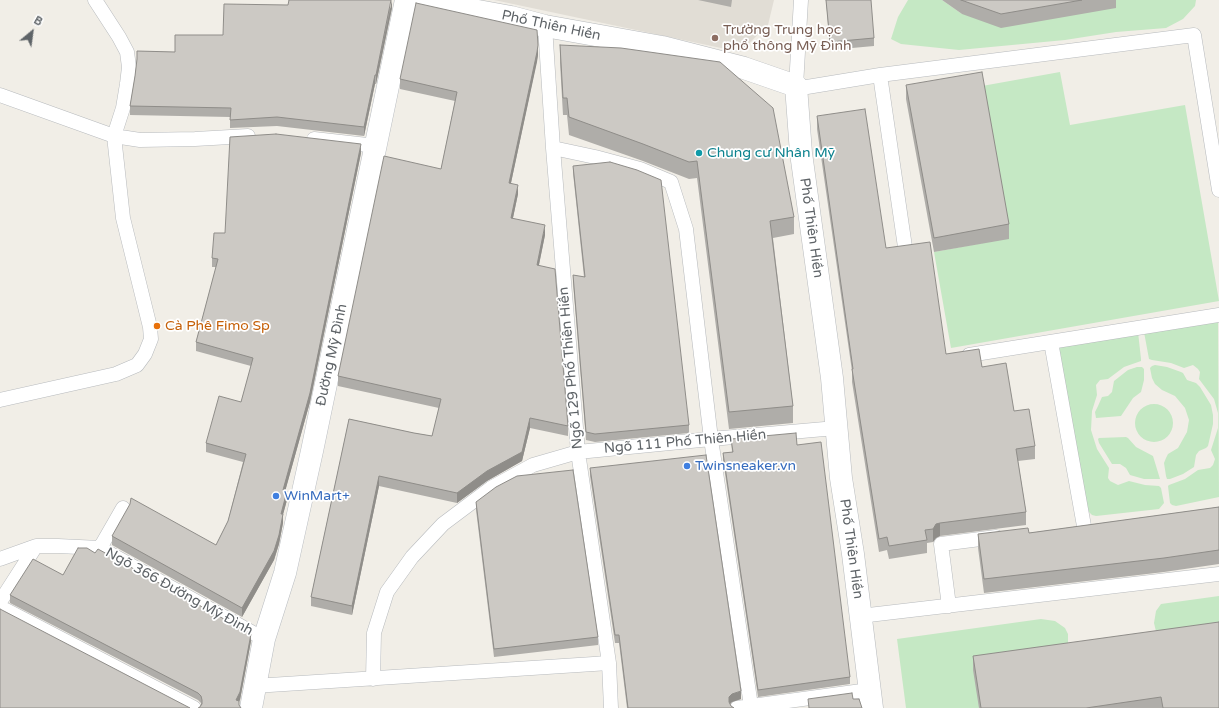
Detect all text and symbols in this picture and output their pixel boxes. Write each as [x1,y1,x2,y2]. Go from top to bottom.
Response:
street label: Phố Thiên Hiền [500,7,602,45]
north arrow [12,12,52,52]
text: B [32,14,45,29]
place label: Trường Trung học phổ thông Mỹ Đình [723,22,851,54]
marker: Trường Trung học phổ thông Mỹ Đình [710,33,720,43]
place label: Chung cư Nhân Mỹ [707,145,835,161]
marker: Chung cư Nhân Mỹ [694,148,704,158]
street label: Phố Thiên Hiền [796,177,826,279]
street label: Ngõ 129 Phố Thiên Hiền [556,286,586,450]
street label: Đường Mỹ Đình [313,302,351,408]
place label: Cà Phê Fimo Sp [165,318,270,334]
marker: Cà Phê Fimo Sp [152,321,162,331]
street label: Ngõ 111 Phố Thiên Hiền [603,427,767,457]
place label: Twinsneaker.vn [695,458,796,474]
marker: Twinsneaker.vn [682,461,692,471]
place label: WinMart+ [284,488,350,504]
marker: WinMart+ [271,491,281,501]
street label: Phố Thiên Hiền [836,498,866,600]
street label: Ngõ 366 Đường Mỹ Đình [102,544,256,640]

